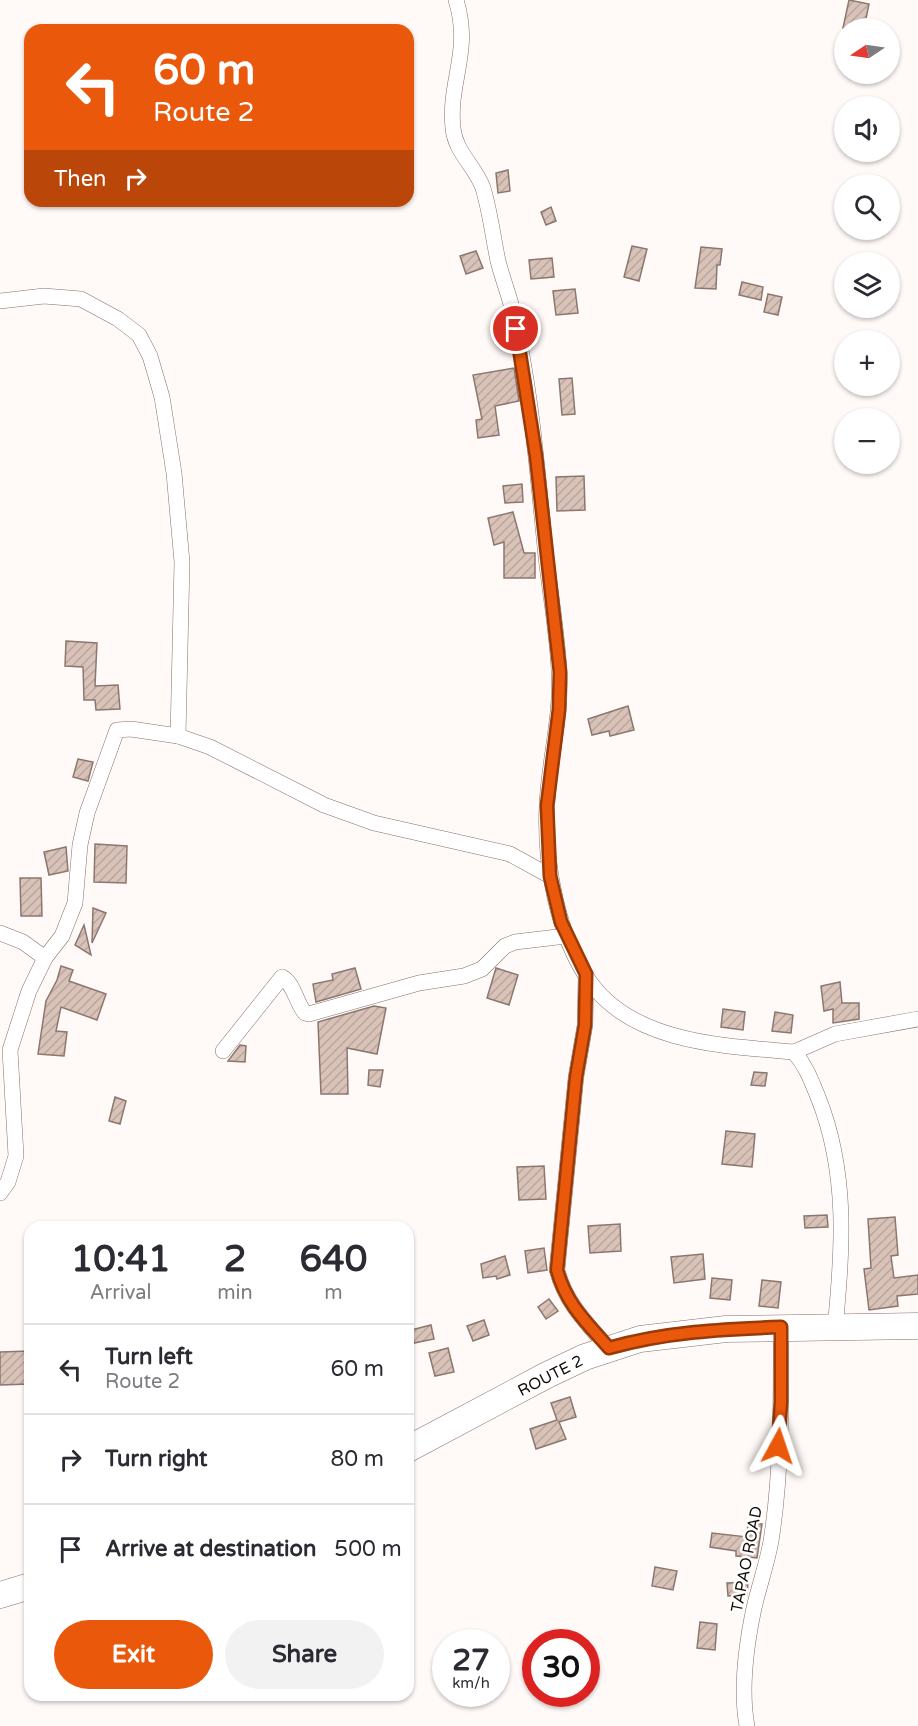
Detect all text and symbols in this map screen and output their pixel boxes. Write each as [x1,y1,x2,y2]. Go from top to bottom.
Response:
north arrow [834,18,900,84]
map controls [834,18,900,474]
text: 60 m [153,45,255,96]
icon: left [54,48,132,126]
text: Route 2 [153,96,254,129]
button: sound [834,96,900,162]
icon: right [119,162,152,195]
text: Then [54,166,107,192]
button: search [834,174,900,240]
button: layers [834,252,900,318]
pin [490,303,541,354]
icon: arrive [499,312,532,345]
button: + [834,330,900,396]
button: − [834,408,900,474]
text: 10:41 [71,1238,171,1281]
text: 2 [224,1238,246,1281]
text: 640 [299,1238,367,1281]
text: Arrival [90,1281,152,1305]
text: min [217,1281,253,1305]
text: m [324,1281,343,1305]
text: Turn left [105,1344,193,1370]
street label: ROUTE 2 [514,1351,586,1401]
icon: left [54,1353,87,1386]
text: 60 m [330,1356,384,1382]
text: Route 2 [105,1370,180,1394]
position arrow [746,1414,810,1478]
icon: right [54,1443,87,1476]
text: Turn right [105,1446,207,1472]
text: 80 m [330,1446,384,1472]
street label: TAPAO ROAD [727,1504,767,1614]
icon: arrive [54,1533,87,1566]
text: Arrive at destination [105,1536,316,1562]
text: 500 m [334,1536,402,1562]
button: Exit [54,1620,213,1689]
button: Share [225,1620,384,1689]
speed limit sign: 30 [522,1629,600,1707]
text: 27 [452,1642,490,1679]
text: km/h [452,1674,490,1692]

